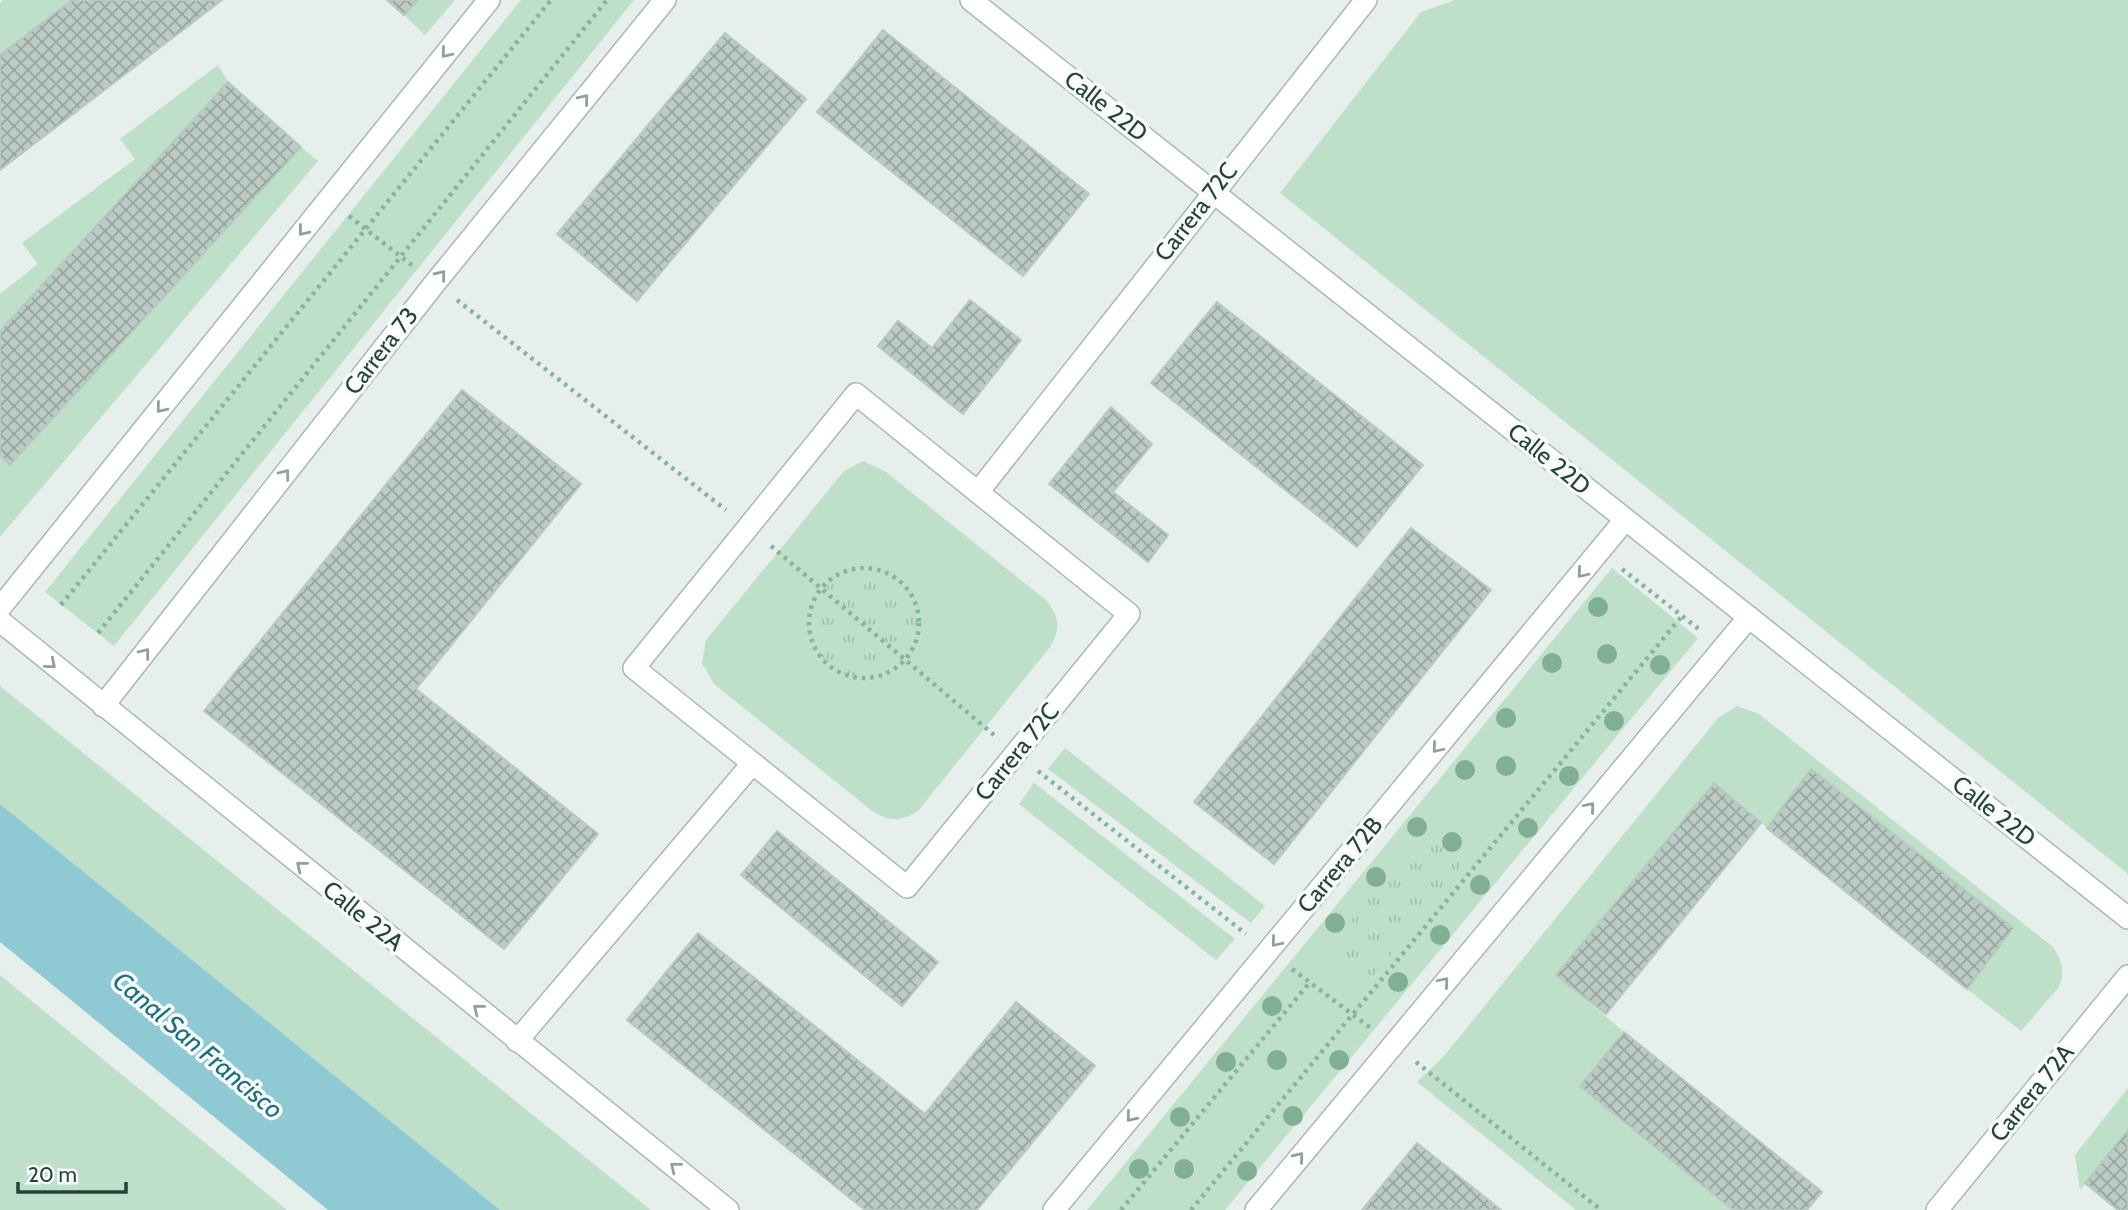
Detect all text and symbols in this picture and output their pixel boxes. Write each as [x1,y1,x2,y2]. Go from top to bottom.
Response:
one-way arrow [441,46,454,58]
street label: Calle 22D [1059,64,1154,147]
one-way arrow [576,94,589,106]
street label: Carrera 72C [1148,157,1243,267]
one-way arrow [299,223,312,235]
one-way arrow [432,271,445,283]
street label: Carrera 73 [338,301,424,400]
one-way arrow [157,400,169,413]
street label: Calle 22D [1502,417,1596,501]
one-way arrow [277,469,290,481]
one-way arrow [1578,564,1590,577]
one-way arrow [136,648,149,660]
one-way arrow [43,656,56,668]
street label: Carrera 72C [968,697,1065,806]
one-way arrow [1433,739,1445,752]
street label: Calle 22D [1947,769,2042,852]
one-way arrow [1582,803,1594,816]
street label: Carrera 72B [1291,811,1388,919]
one-way arrow [297,862,309,875]
street label: Calle 22A [317,874,410,957]
one-way arrow [1272,933,1284,946]
water label: Canal San Francisco [106,965,290,1125]
one-way arrow [1436,977,1448,990]
one-way arrow [474,1005,487,1017]
street label: Carrera 72A [1983,1038,2080,1147]
one-way arrow [1127,1109,1139,1122]
scale bar [18,1150,126,1194]
one-way arrow [1291,1153,1303,1166]
text: 20 m [28,1162,77,1187]
one-way arrow [670,1163,682,1176]

